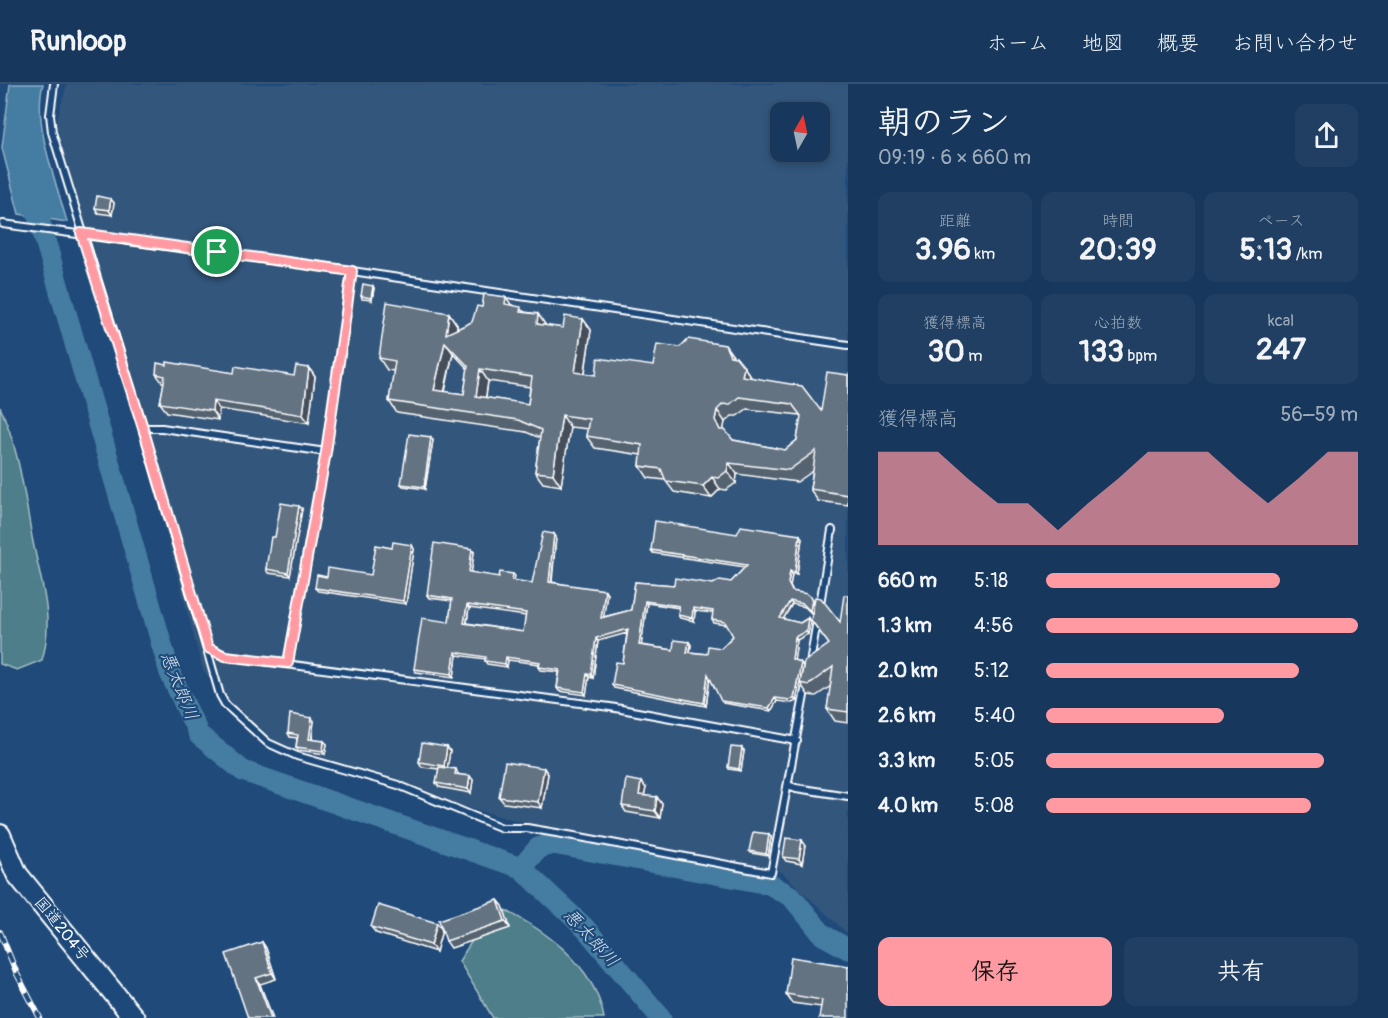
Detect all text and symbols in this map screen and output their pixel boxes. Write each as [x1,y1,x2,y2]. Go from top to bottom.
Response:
text: Runloop [30,24,126,59]
text: ホーム [987,30,1049,57]
text: 地図 [1082,30,1124,57]
text: 概要 [1157,30,1199,57]
text: お問い合わせ [1232,30,1358,57]
north arrow [770,102,830,162]
map controls [770,102,830,162]
text: 朝のラン [878,102,1010,143]
button: share [1295,104,1358,167]
text: 09:19 · 6 × 660 m [878,145,1031,170]
text: 距離 [939,211,971,231]
text: 時間 [1102,211,1134,231]
text: ペース [1257,211,1305,231]
pin [191,226,242,277]
text: 3.96 [915,231,971,268]
text: 20:39 [1079,231,1157,268]
text: 5:13 [1240,231,1292,268]
icon: arrive [200,235,233,268]
text: km [971,244,995,264]
text: /km [1292,244,1322,264]
text: kcal [1268,311,1294,331]
text: 獲得標高 [923,313,987,333]
text: 心拍数 [1094,313,1142,333]
text: 247 [1256,331,1306,368]
text: 30 [928,333,965,370]
text: 133 [1079,333,1124,370]
text: m [965,346,982,366]
text: bpm [1124,346,1157,366]
text: 56–59 m [1281,402,1358,427]
text: 獲得標高 [878,406,958,431]
text: 660 m [878,568,937,593]
text: 5:18 [974,568,1008,593]
text: 1.3 km [878,613,932,638]
text: 4:56 [974,613,1013,638]
water label: 悪太郎川 [155,648,203,724]
text: 2.0 km [878,658,938,683]
text: 5:12 [974,658,1009,683]
text: 2.6 km [878,703,936,728]
text: 5:40 [974,703,1015,728]
text: 3.3 km [878,748,935,773]
text: 5:05 [974,748,1015,773]
text: 4.0 km [878,793,938,818]
text: 5:08 [974,793,1014,818]
street label: 国道204号 [30,893,94,965]
water label: 悪太郎川 [558,904,624,972]
button: 保存 [878,937,1112,1006]
button: 共有 [1124,937,1358,1006]

